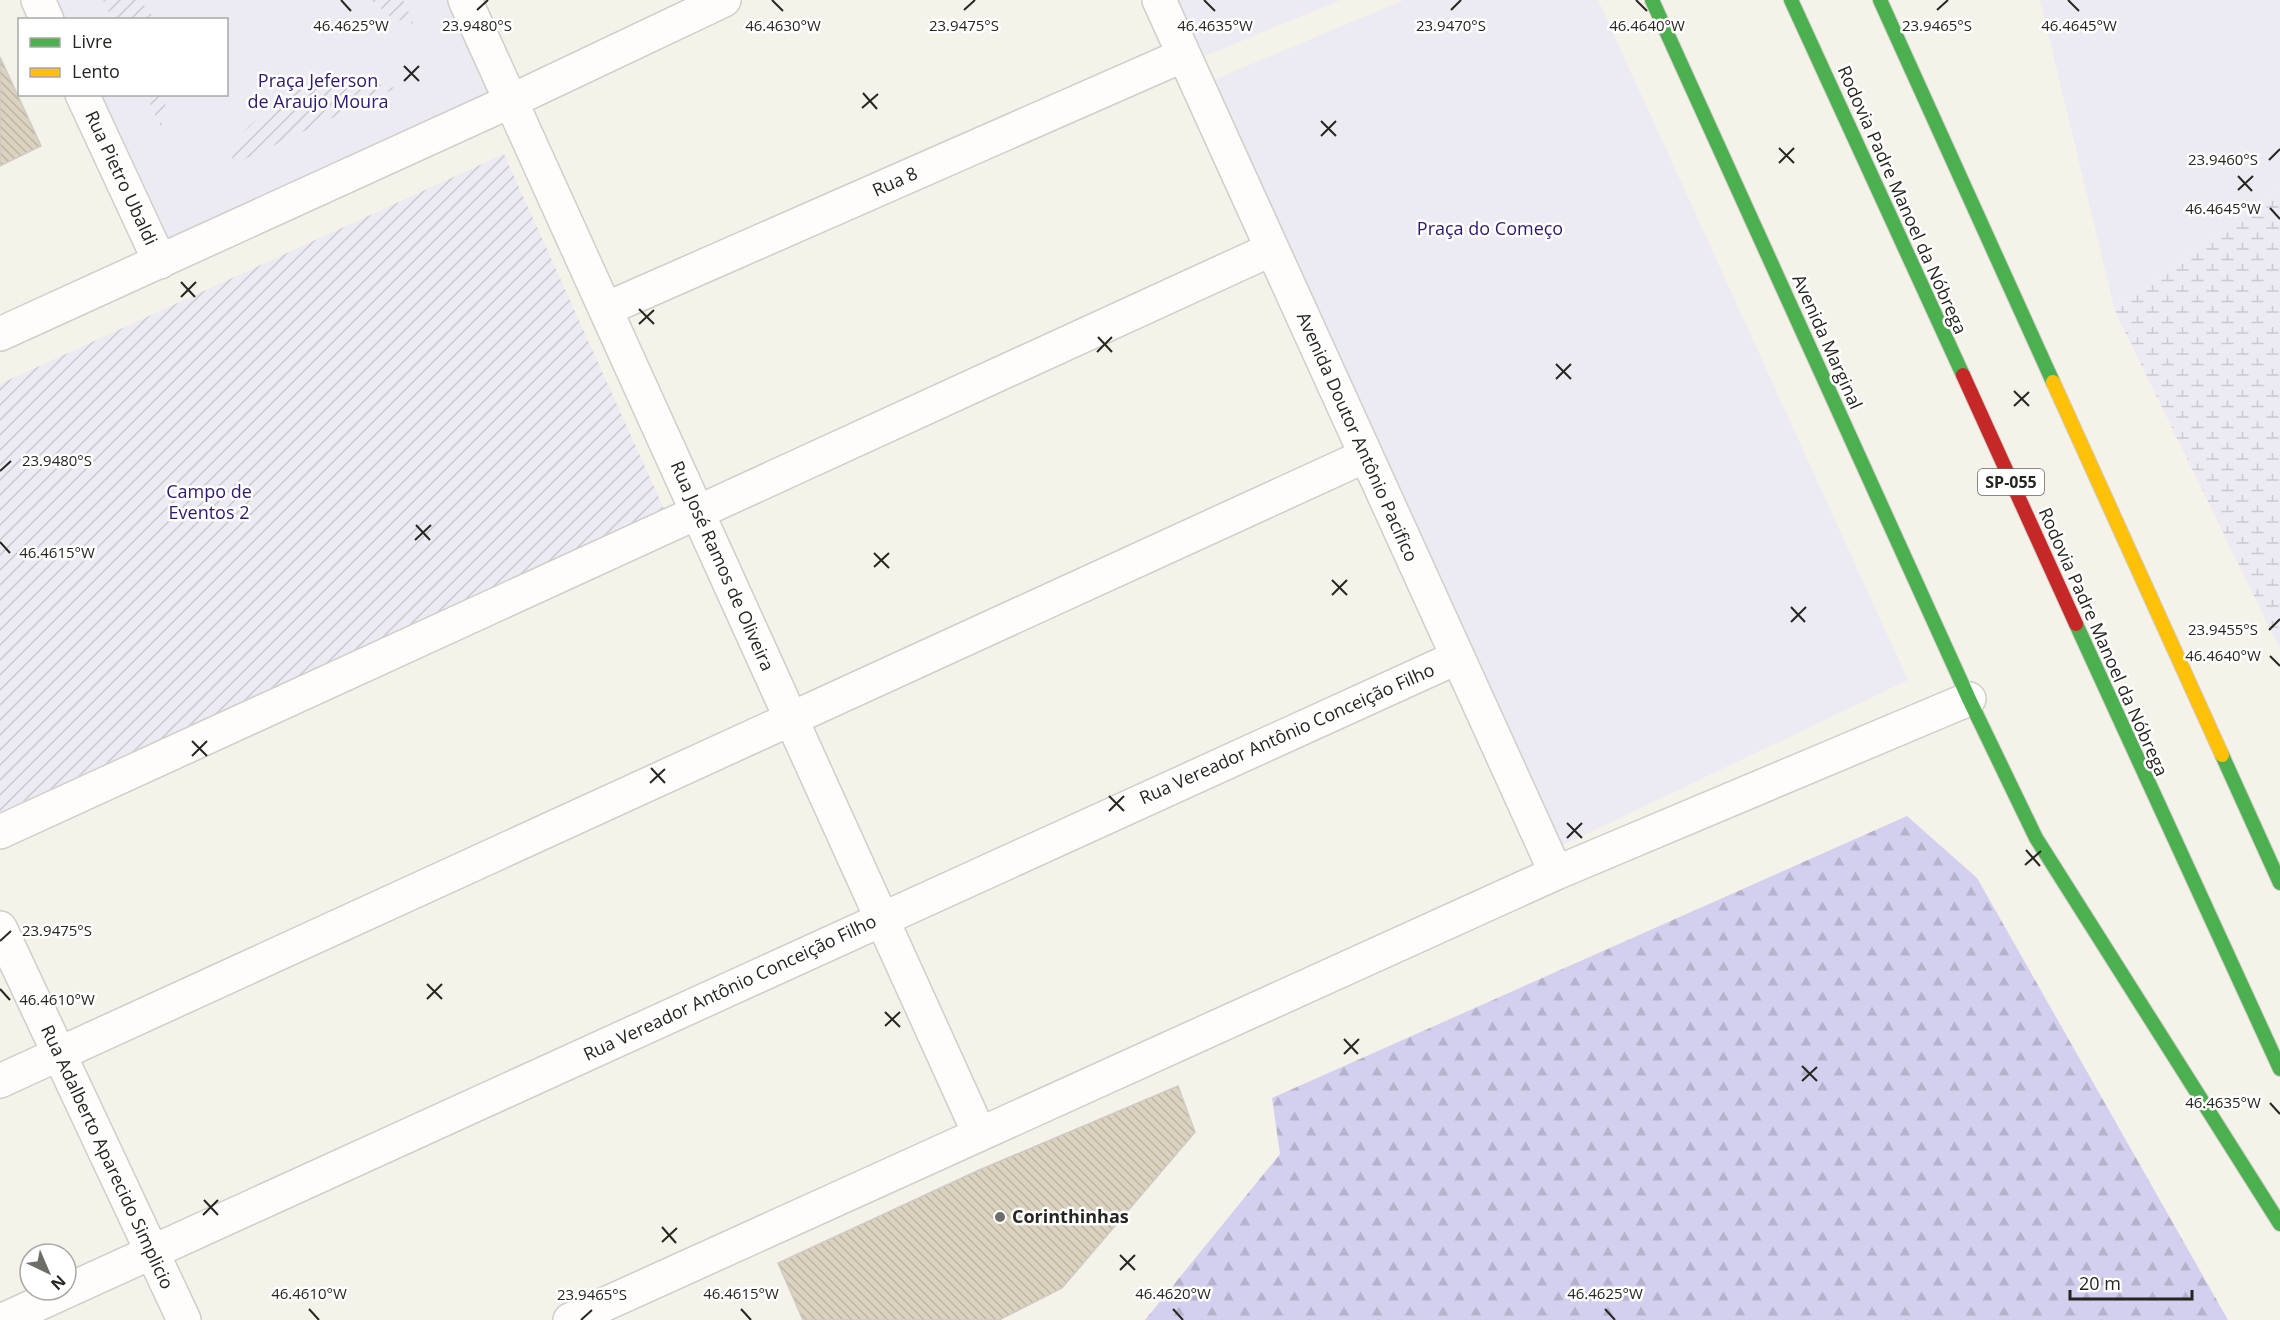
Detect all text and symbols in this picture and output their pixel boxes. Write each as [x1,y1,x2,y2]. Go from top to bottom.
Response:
text: 46.4625°W [313,15,389,35]
text: 23.9480°S [442,15,512,35]
text: 46.4630°W [745,15,821,35]
text: 23.9475°S [929,15,999,35]
text: 46.4635°W [1177,15,1253,35]
text: 23.9470°S [1416,15,1486,35]
text: 46.4640°W [1609,15,1685,35]
text: 23.9465°S [1902,15,1972,35]
text: 46.4645°W [2041,15,2117,35]
legend [18,18,228,96]
text: Livre [72,29,112,53]
text: Lento [72,59,120,83]
street label: Rodovia Padre Manoel da Nóbrega [1833,61,1973,338]
park label: Praça Jeferson de Araujo Moura [247,68,389,113]
street label: Rua Pietro Ubaldi [80,106,164,249]
text: 23.9460°S [2188,149,2258,169]
street label: Rua 8 [868,161,921,202]
text: 46.4645°W [2185,198,2261,218]
park label: Praça do Começo [1417,216,1563,240]
street label: Avenida Marginal [1787,270,1868,413]
street label: Avenida Doutor Antônio Pacifico [1292,308,1424,565]
text: 23.9480°S [22,450,92,470]
street label: Rua José Ramos de Oliveira [666,457,780,674]
road number: SP-055 [1978,469,2044,495]
park label: Campo de Eventos 2 [166,479,252,524]
street label: Rodovia Padre Manoel da Nóbrega [2034,503,2174,780]
text: 46.4615°W [19,542,95,562]
text: 23.9455°S [2188,619,2258,639]
text: 46.4640°W [2185,645,2261,665]
street label: Rua Vereador Antônio Conceição Filho [1135,657,1438,809]
street label: Rua Vereador Antônio Conceição Filho [579,908,880,1066]
text: 23.9475°S [22,920,92,940]
text: 46.4610°W [19,989,95,1009]
street label: Rua Adalberto Aparecido Simplicio [36,1021,180,1293]
text: 46.4635°W [2185,1092,2261,1112]
place label: Corinthinhas [1012,1204,1129,1228]
marker: Corinthinhas [993,1210,1007,1224]
north arrow [18,1242,78,1302]
scale bar [2070,1263,2192,1301]
text: N [46,1270,71,1295]
text: 20 m [2079,1271,2121,1295]
text: 46.4610°W [271,1283,347,1303]
text: 46.4615°W [703,1283,779,1303]
text: 46.4620°W [1135,1283,1211,1303]
text: 46.4625°W [1567,1283,1643,1303]
text: 23.9465°S [557,1284,627,1304]

